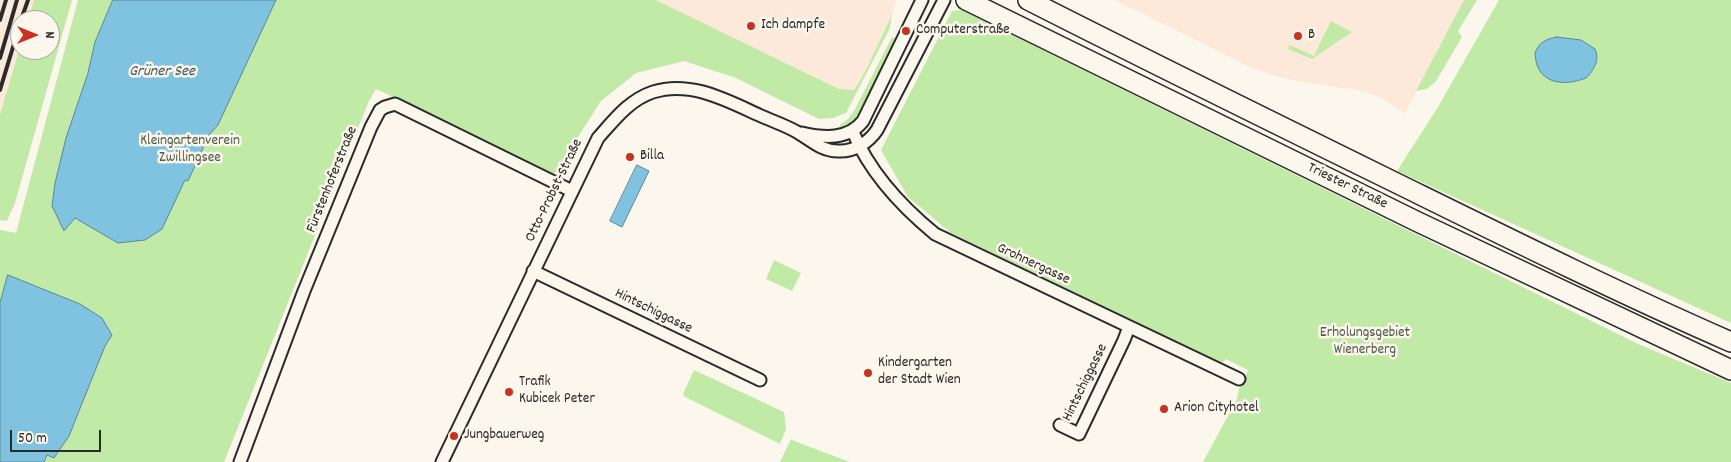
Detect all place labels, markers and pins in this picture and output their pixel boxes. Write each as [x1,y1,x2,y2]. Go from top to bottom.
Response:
place label: Ich dampfe [761,17,825,35]
marker: Ich dampfe [745,20,757,32]
place label: Computerstraße [916,22,1010,40]
marker: Computerstraße [900,25,912,37]
place label: B [1308,27,1315,45]
marker: B [1292,30,1304,42]
place label: Billa [640,148,664,166]
marker: Billa [624,151,636,163]
place label: Kindergarten der Stadt Wien [878,355,961,390]
marker: Kindergarten der Stadt Wien [862,367,874,379]
place label: Trafik Kubicek Peter [519,374,595,409]
marker: Trafik Kubicek Peter [503,386,515,398]
place label: Arion Cityhotel [1174,400,1259,418]
marker: Arion Cityhotel [1158,403,1170,415]
place label: Jungbauerweg [464,427,544,445]
marker: Jungbauerweg [448,430,460,442]

